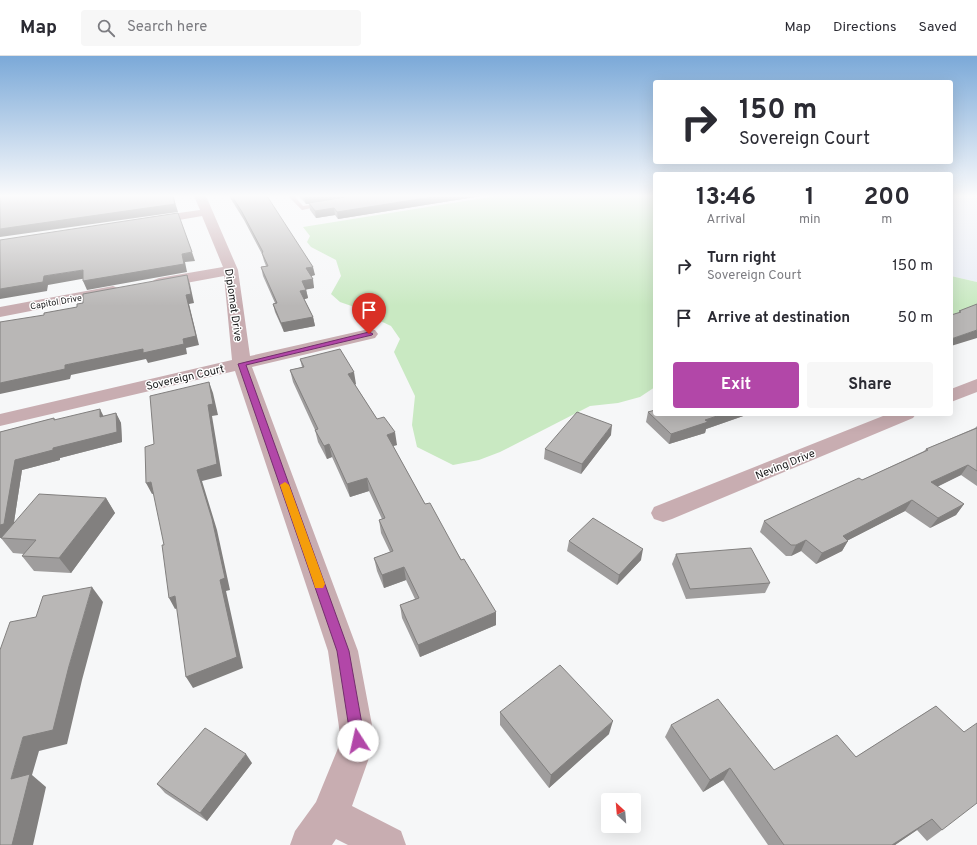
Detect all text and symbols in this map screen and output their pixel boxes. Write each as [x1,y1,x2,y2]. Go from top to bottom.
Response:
search box [81,10,361,46]
text: Map [20,16,57,40]
icon: search [95,17,117,39]
text: Search here [127,18,207,37]
text: Map [785,19,811,36]
text: Directions [833,19,897,36]
text: Saved [919,19,957,36]
text: 150 m [739,93,817,129]
icon: right [673,96,725,148]
text: Sovereign Court [739,128,870,151]
text: 13:46 [696,183,756,213]
text: 1 [805,183,815,213]
text: 200 [864,183,910,213]
text: Arrival [707,212,745,228]
text: min [799,212,821,228]
text: m [881,212,892,228]
text: Turn right [707,249,776,268]
icon: right [673,255,695,277]
text: 150 m [892,257,933,276]
street label: Diplomat Drive [221,268,245,342]
text: Sovereign Court [707,268,802,284]
street label: Capitol Drive [29,293,83,312]
pin [352,293,386,334]
icon: arrive [358,299,380,321]
icon: arrive [673,307,695,329]
text: Arrive at destination [707,309,850,328]
text: 50 m [898,309,933,328]
street label: Sovereign Court [145,362,226,394]
button: Exit [673,362,799,408]
button: Share [807,362,933,408]
street label: Neving Drive [753,447,817,483]
position arrow [337,720,379,762]
north arrow [601,793,641,833]
map controls [601,793,641,833]

